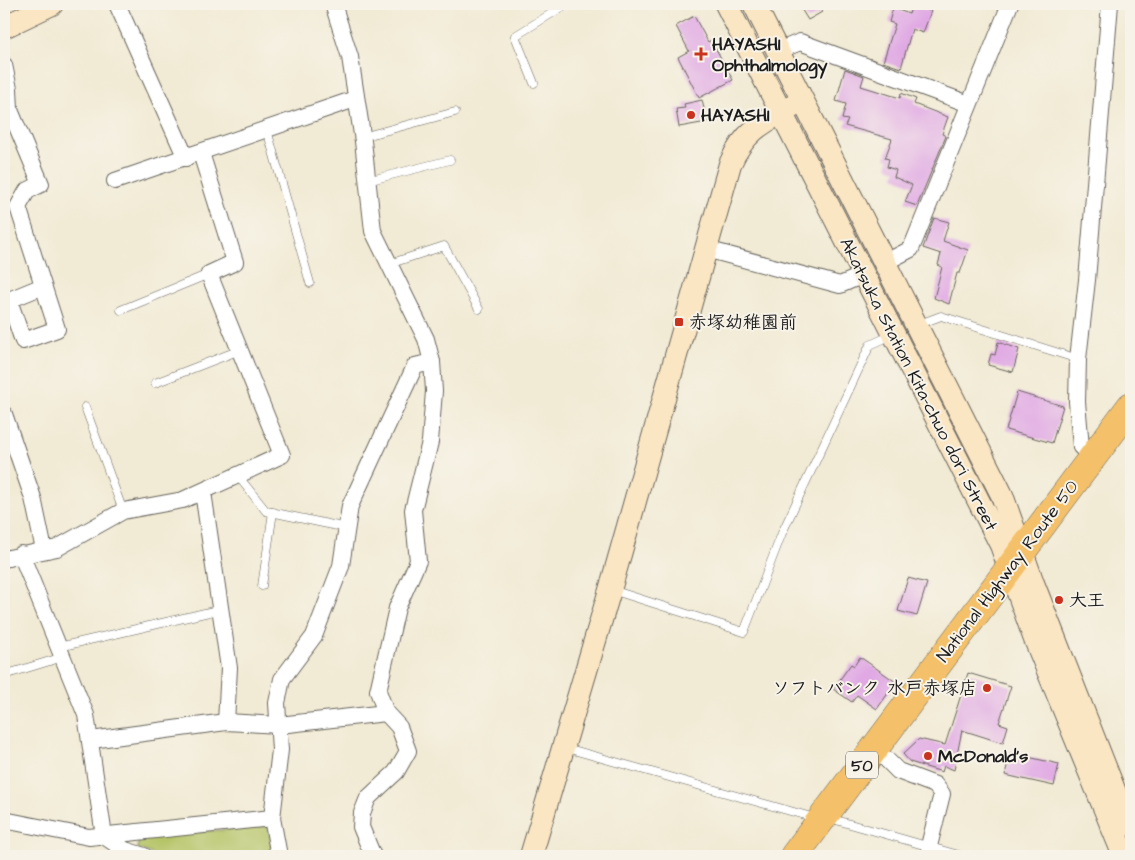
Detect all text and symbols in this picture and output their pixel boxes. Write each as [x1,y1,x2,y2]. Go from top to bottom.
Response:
place label: HAYASHI Ophthalmology [712,32,828,79]
marker: HAYASHI Ophthalmology [694,47,708,61]
place label: HAYASHI [701,103,770,128]
marker: HAYASHI [685,109,697,121]
street label: Akatsuka Station Kita-chuo dori Street [833,233,1004,536]
place label: 赤塚幼稚園前 [689,310,797,335]
marker: 赤塚幼稚園前 [673,316,685,328]
street label: National Highway Route 50 [931,475,1085,668]
place label: 大王 [1069,588,1105,613]
marker: 大王 [1053,594,1065,606]
place label: ソフトバンク 水戸赤塚店 [772,676,977,701]
marker: ソフトバンク 水戸赤塚店 [981,682,993,694]
place label: McDonald's [938,744,1028,769]
marker: McDonald's [922,750,934,762]
road number: 50 [846,752,878,778]

